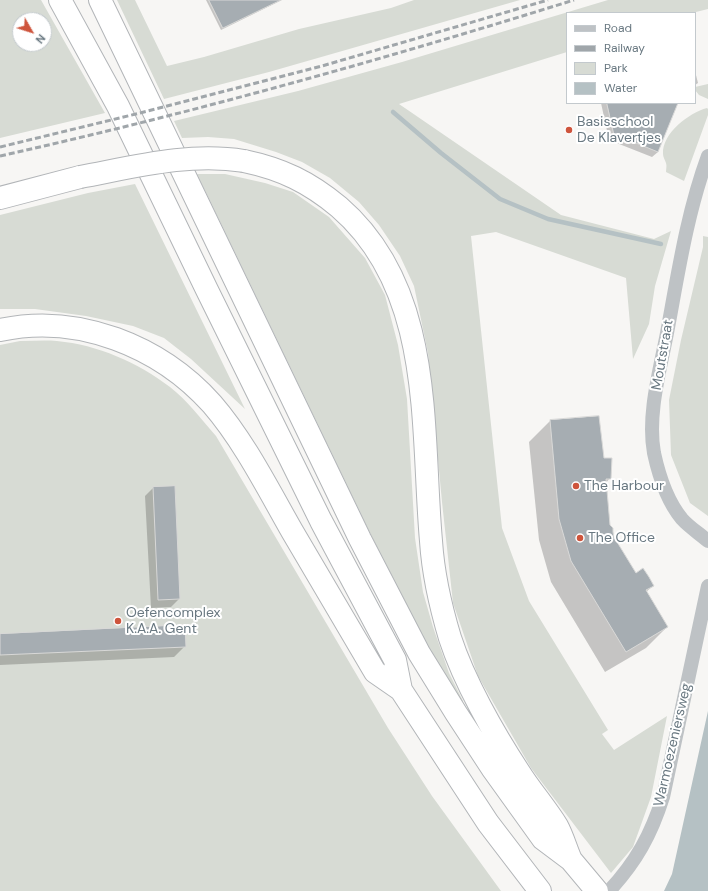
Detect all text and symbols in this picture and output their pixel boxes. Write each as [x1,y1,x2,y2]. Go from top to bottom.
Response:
north arrow [12,12,52,52]
legend [566,12,696,104]
text: Road [604,20,632,36]
text: N [33,31,49,46]
text: Railway [604,40,645,56]
text: Park [604,60,628,76]
text: Water [604,80,637,96]
place label: Basisschool De Klavertjes [577,114,661,146]
marker: Basisschool De Klavertjes [564,125,574,135]
street label: Moutstraat [649,318,677,392]
place label: The Harbour [584,478,664,494]
marker: The Harbour [571,481,581,491]
place label: The Office [588,530,655,546]
marker: The Office [575,533,585,543]
place label: Oefencomplex K.A.A. Gent [126,605,220,638]
marker: Oefencomplex K.A.A. Gent [113,616,123,626]
street label: Warmoezeniersweg [651,682,695,808]

